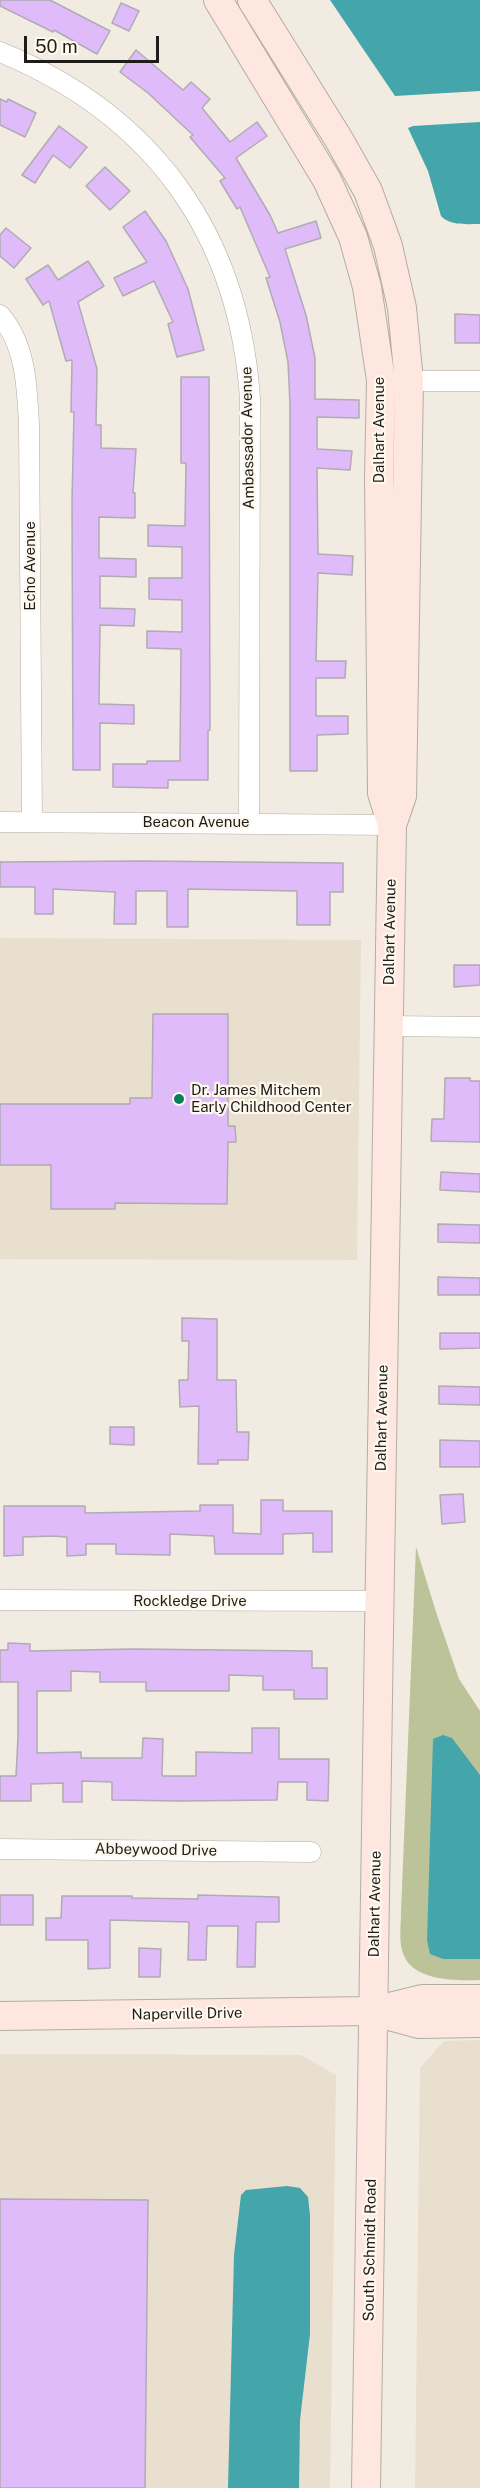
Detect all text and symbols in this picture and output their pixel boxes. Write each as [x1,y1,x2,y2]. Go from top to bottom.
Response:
scale bar [27,24,162,62]
text: 50 m [35,36,78,57]
street label: Ambassador Avenue [238,367,258,509]
street label: Dalhart Avenue [370,377,388,483]
street label: Echo Avenue [21,521,39,611]
street label: Beacon Avenue [142,813,250,831]
street label: Dalhart Avenue [380,878,400,986]
place label: Dr. James Mitchem Early Childhood Center [191,1081,352,1116]
marker: Dr. James Mitchem Early Childhood Center [172,1092,186,1106]
street label: Dalhart Avenue [372,1364,392,1472]
street label: Rockledge Drive [133,1592,247,1610]
street label: Abbeywood Drive [95,1840,217,1860]
street label: Dalhart Avenue [365,1850,385,1958]
street label: Naperville Drive [131,2004,243,2024]
street label: South Schmidt Road [360,2178,380,2322]

